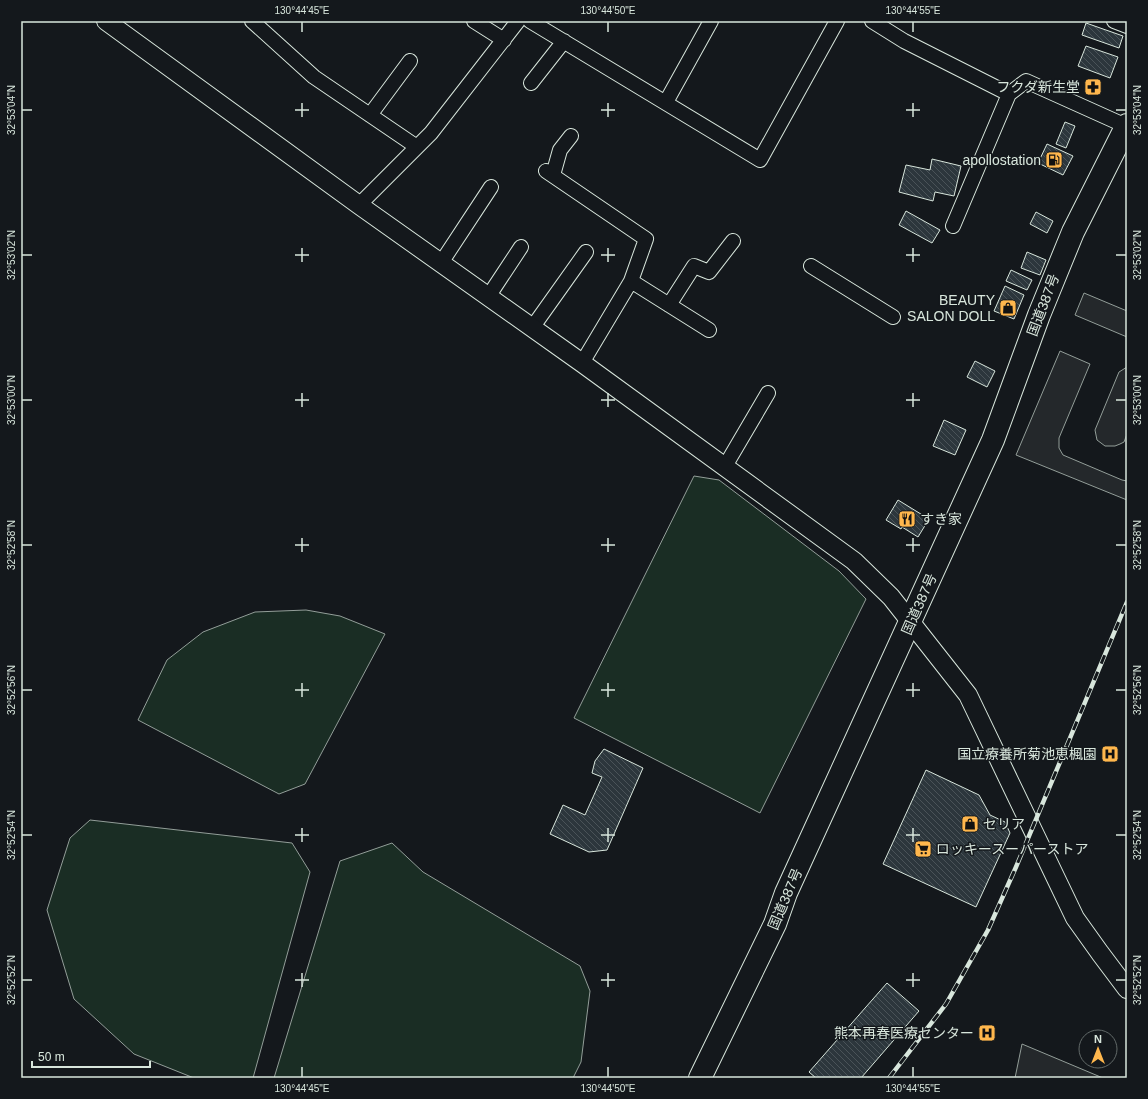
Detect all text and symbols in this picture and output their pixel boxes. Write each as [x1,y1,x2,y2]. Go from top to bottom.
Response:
text: 130°44'45"E [274,5,330,16]
text: 130°44'50"E [580,5,636,16]
text: 130°44'55"E [885,5,941,16]
pharmacy icon: フクダ新生堂 [1083,77,1103,97]
place label: フクダ新生堂 [997,79,1080,95]
text: 32°53'04"N [6,85,17,135]
text: 32°53'04"N [1132,85,1143,135]
fuel station icon: apollostation [1044,150,1064,170]
place label: apollostation [962,152,1041,168]
text: 32°53'02"N [6,230,17,280]
text: 32°53'02"N [1132,230,1143,280]
street label: 国道387号 [1024,272,1062,338]
place label: BEAUTY SALON DOLL [907,292,996,324]
shop icon: BEAUTY SALON DOLL [998,298,1018,318]
text: 32°53'00"N [6,375,17,425]
text: 32°53'00"N [1132,375,1143,425]
restaurant icon: すき家 [897,509,917,529]
place label: すき家 [920,511,962,527]
text: 32°52'58"N [6,520,17,570]
text: 32°52'58"N [1132,520,1143,570]
street label: 国道387号 [898,571,940,637]
text: 32°52'56"N [6,665,17,715]
text: 32°52'56"N [1132,665,1143,715]
hospital icon: 国立療養所菊池恵楓園 [1100,744,1120,764]
place label: 国立療養所菊池恵楓園 [957,746,1097,762]
text: 32°52'54"N [6,810,17,860]
text: 32°52'54"N [1132,810,1143,860]
shop icon: セリア [960,814,980,834]
place label: セリア [983,816,1025,832]
supermarket icon: ロッキースーパーストア [913,839,933,859]
place label: ロッキースーパーストア [936,841,1088,857]
street label: 国道387号 [765,866,805,932]
text: 32°52'52"N [6,955,17,1005]
text: 32°52'52"N [1132,955,1143,1005]
hospital icon: 熊本再春医療センター [977,1023,997,1043]
place label: 熊本再春医療センター [834,1025,974,1041]
north arrow [1078,1029,1118,1069]
text: N [1094,1033,1102,1045]
scale bar [32,1043,150,1069]
text: 50 m [38,1050,65,1064]
text: 130°44'45"E [274,1083,330,1094]
text: 130°44'50"E [580,1083,636,1094]
text: 130°44'55"E [885,1083,941,1094]

